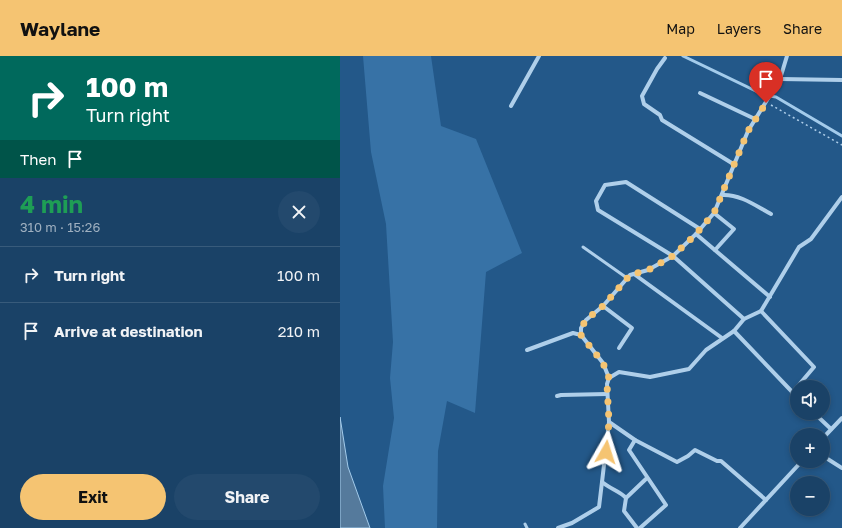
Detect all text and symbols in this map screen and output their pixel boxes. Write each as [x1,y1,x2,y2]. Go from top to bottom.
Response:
text: Waylane [20,17,100,40]
text: Map [666,20,695,37]
text: Layers [717,20,761,37]
text: Share [783,20,822,37]
pin [749,62,783,103]
icon: arrive [755,68,777,90]
text: 100 m [86,70,168,103]
icon: right [20,72,72,124]
text: Turn right [86,104,170,126]
icon: arrive [64,148,86,170]
text: Then [20,150,56,168]
text: 4 min [20,189,83,218]
button: close [278,191,320,233]
text: 310 m · 15:26 [20,219,100,235]
icon: right [20,264,42,286]
text: Turn right [54,266,125,284]
text: 100 m [277,266,320,284]
icon: arrive [20,320,42,342]
text: Arrive at destination [54,322,203,340]
text: 210 m [278,322,320,340]
map controls [790,380,830,516]
button: sound [790,380,830,420]
button: + [790,428,830,468]
position arrow [585,431,627,473]
button: Exit [20,474,166,520]
button: Share [174,474,320,520]
button: − [790,476,830,516]

